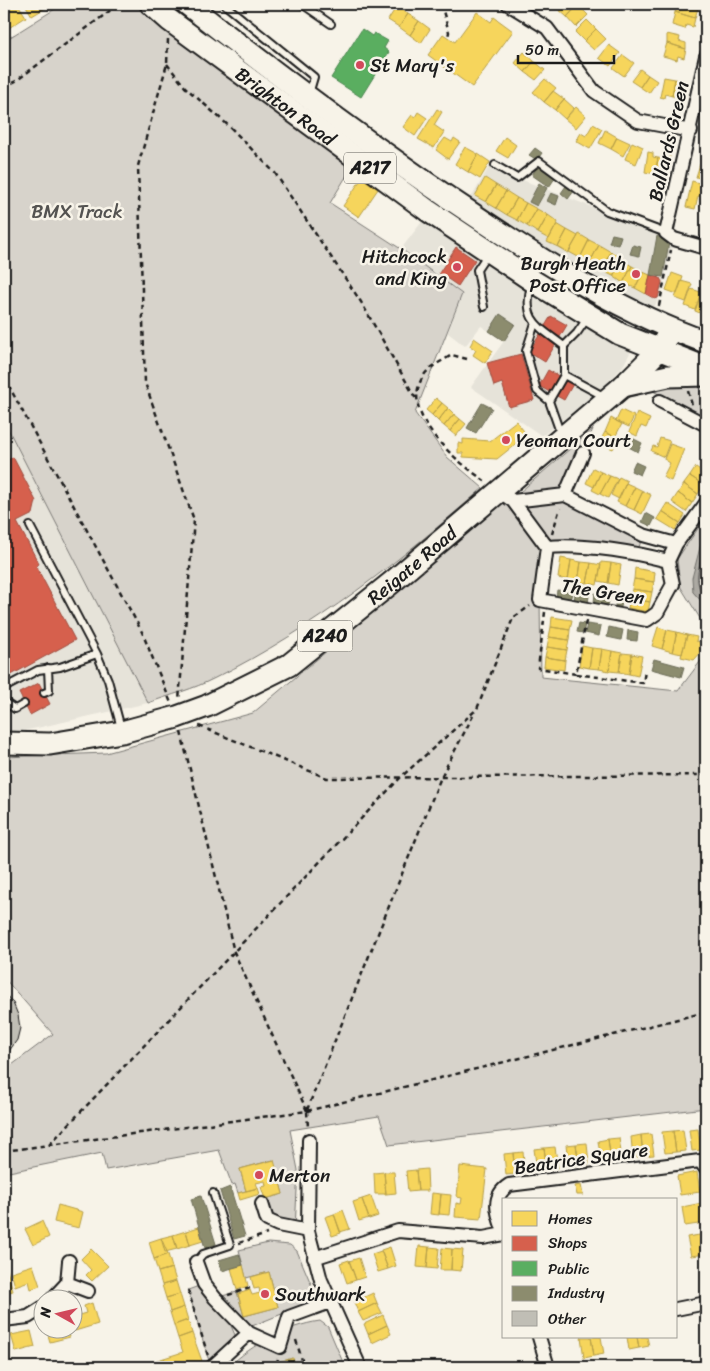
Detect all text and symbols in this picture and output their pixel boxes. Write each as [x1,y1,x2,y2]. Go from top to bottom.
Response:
scale bar [518,32,614,64]
text: 50 m [525,37,560,63]
place label: St Mary's [370,49,455,82]
street label: Brighton Road [228,58,344,156]
marker: St Mary's [354,59,366,71]
street label: Ballards Green [639,78,698,205]
road number: A217 [344,152,396,184]
park label: BMX Track [31,195,123,228]
place label: Hitchcock and King [362,240,447,295]
place label: Burgh Heath Post Office [521,247,626,302]
marker: Hitchcock and King [451,261,463,273]
marker: Burgh Heath Post Office [630,268,642,280]
place label: Yeoman Court [516,424,631,457]
marker: Yeoman Court [500,434,512,446]
street label: Reigate Road [360,516,466,613]
street label: The Green [559,569,647,614]
road number: A240 [298,620,352,652]
street label: Beatrice Square [512,1133,651,1184]
place label: Merton [269,1159,330,1192]
marker: Merton [253,1169,265,1181]
legend [502,1198,678,1338]
text: Homes [548,1206,592,1232]
text: Shops [548,1230,588,1256]
text: Public [548,1256,590,1282]
place label: Southwark [275,1278,366,1311]
text: Industry [547,1280,605,1306]
north arrow [32,1288,82,1338]
marker: Southwark [259,1288,271,1300]
text: N [32,1305,59,1320]
text: Other [548,1306,587,1332]

